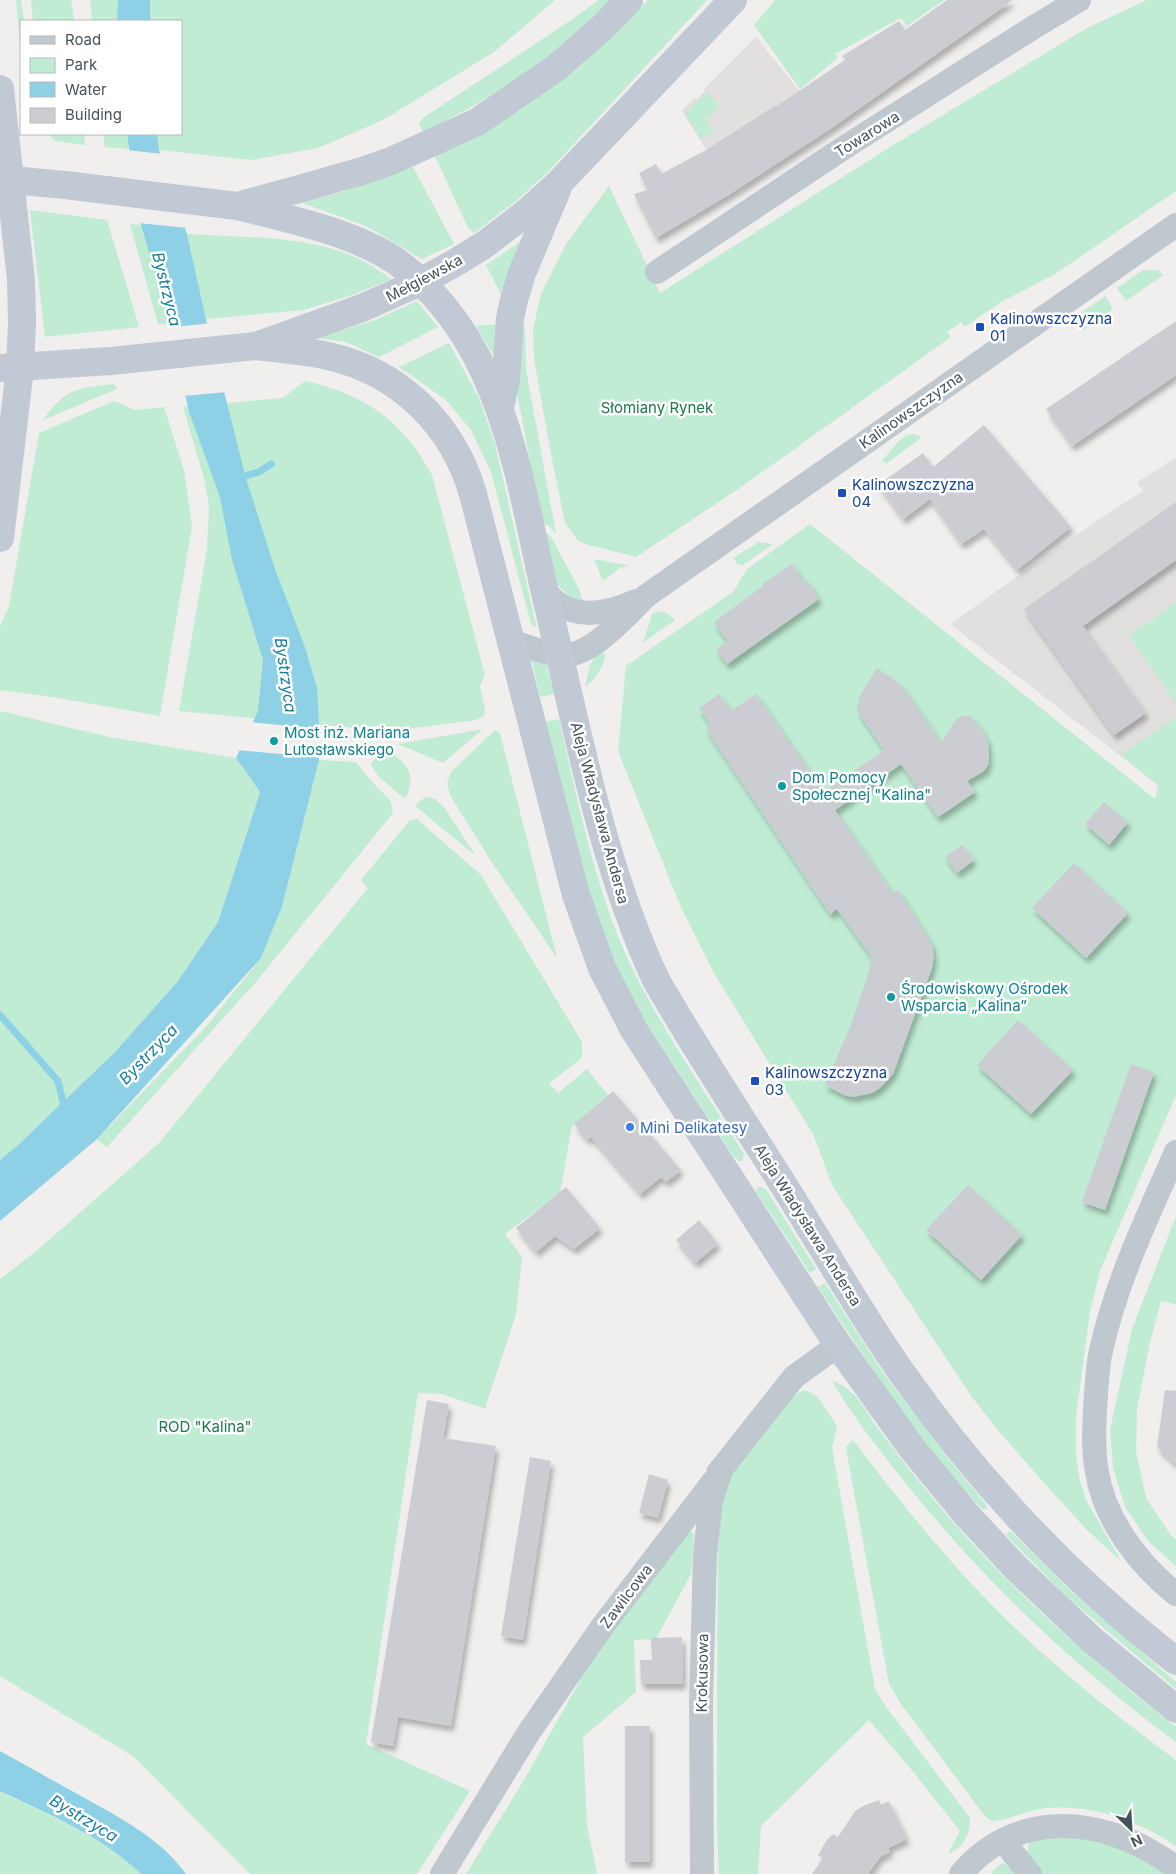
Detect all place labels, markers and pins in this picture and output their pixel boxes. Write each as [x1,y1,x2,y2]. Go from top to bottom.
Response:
place label: Kalinowszczyzna 01 [990,309,1112,345]
marker: Kalinowszczyzna 01 [974,321,986,333]
place label: Kalinowszczyzna 04 [852,475,974,511]
marker: Kalinowszczyzna 04 [836,487,848,499]
place label: Most inż. Mariana Lutosławskiego [284,723,410,759]
marker: Most inż. Mariana Lutosławskiego [268,735,280,747]
place label: Dom Pomocy Społecznej "Kalina" [792,768,931,804]
marker: Dom Pomocy Społecznej "Kalina" [776,780,788,792]
place label: Środowiskowy Ośrodek Wsparcia „Kalina” [901,979,1069,1015]
marker: Środowiskowy Ośrodek Wsparcia „Kalina” [885,991,897,1003]
place label: Kalinowszczyzna 03 [765,1063,887,1099]
marker: Kalinowszczyzna 03 [749,1075,761,1087]
place label: Mini Delikatesy [640,1118,748,1137]
marker: Mini Delikatesy [624,1121,636,1133]

